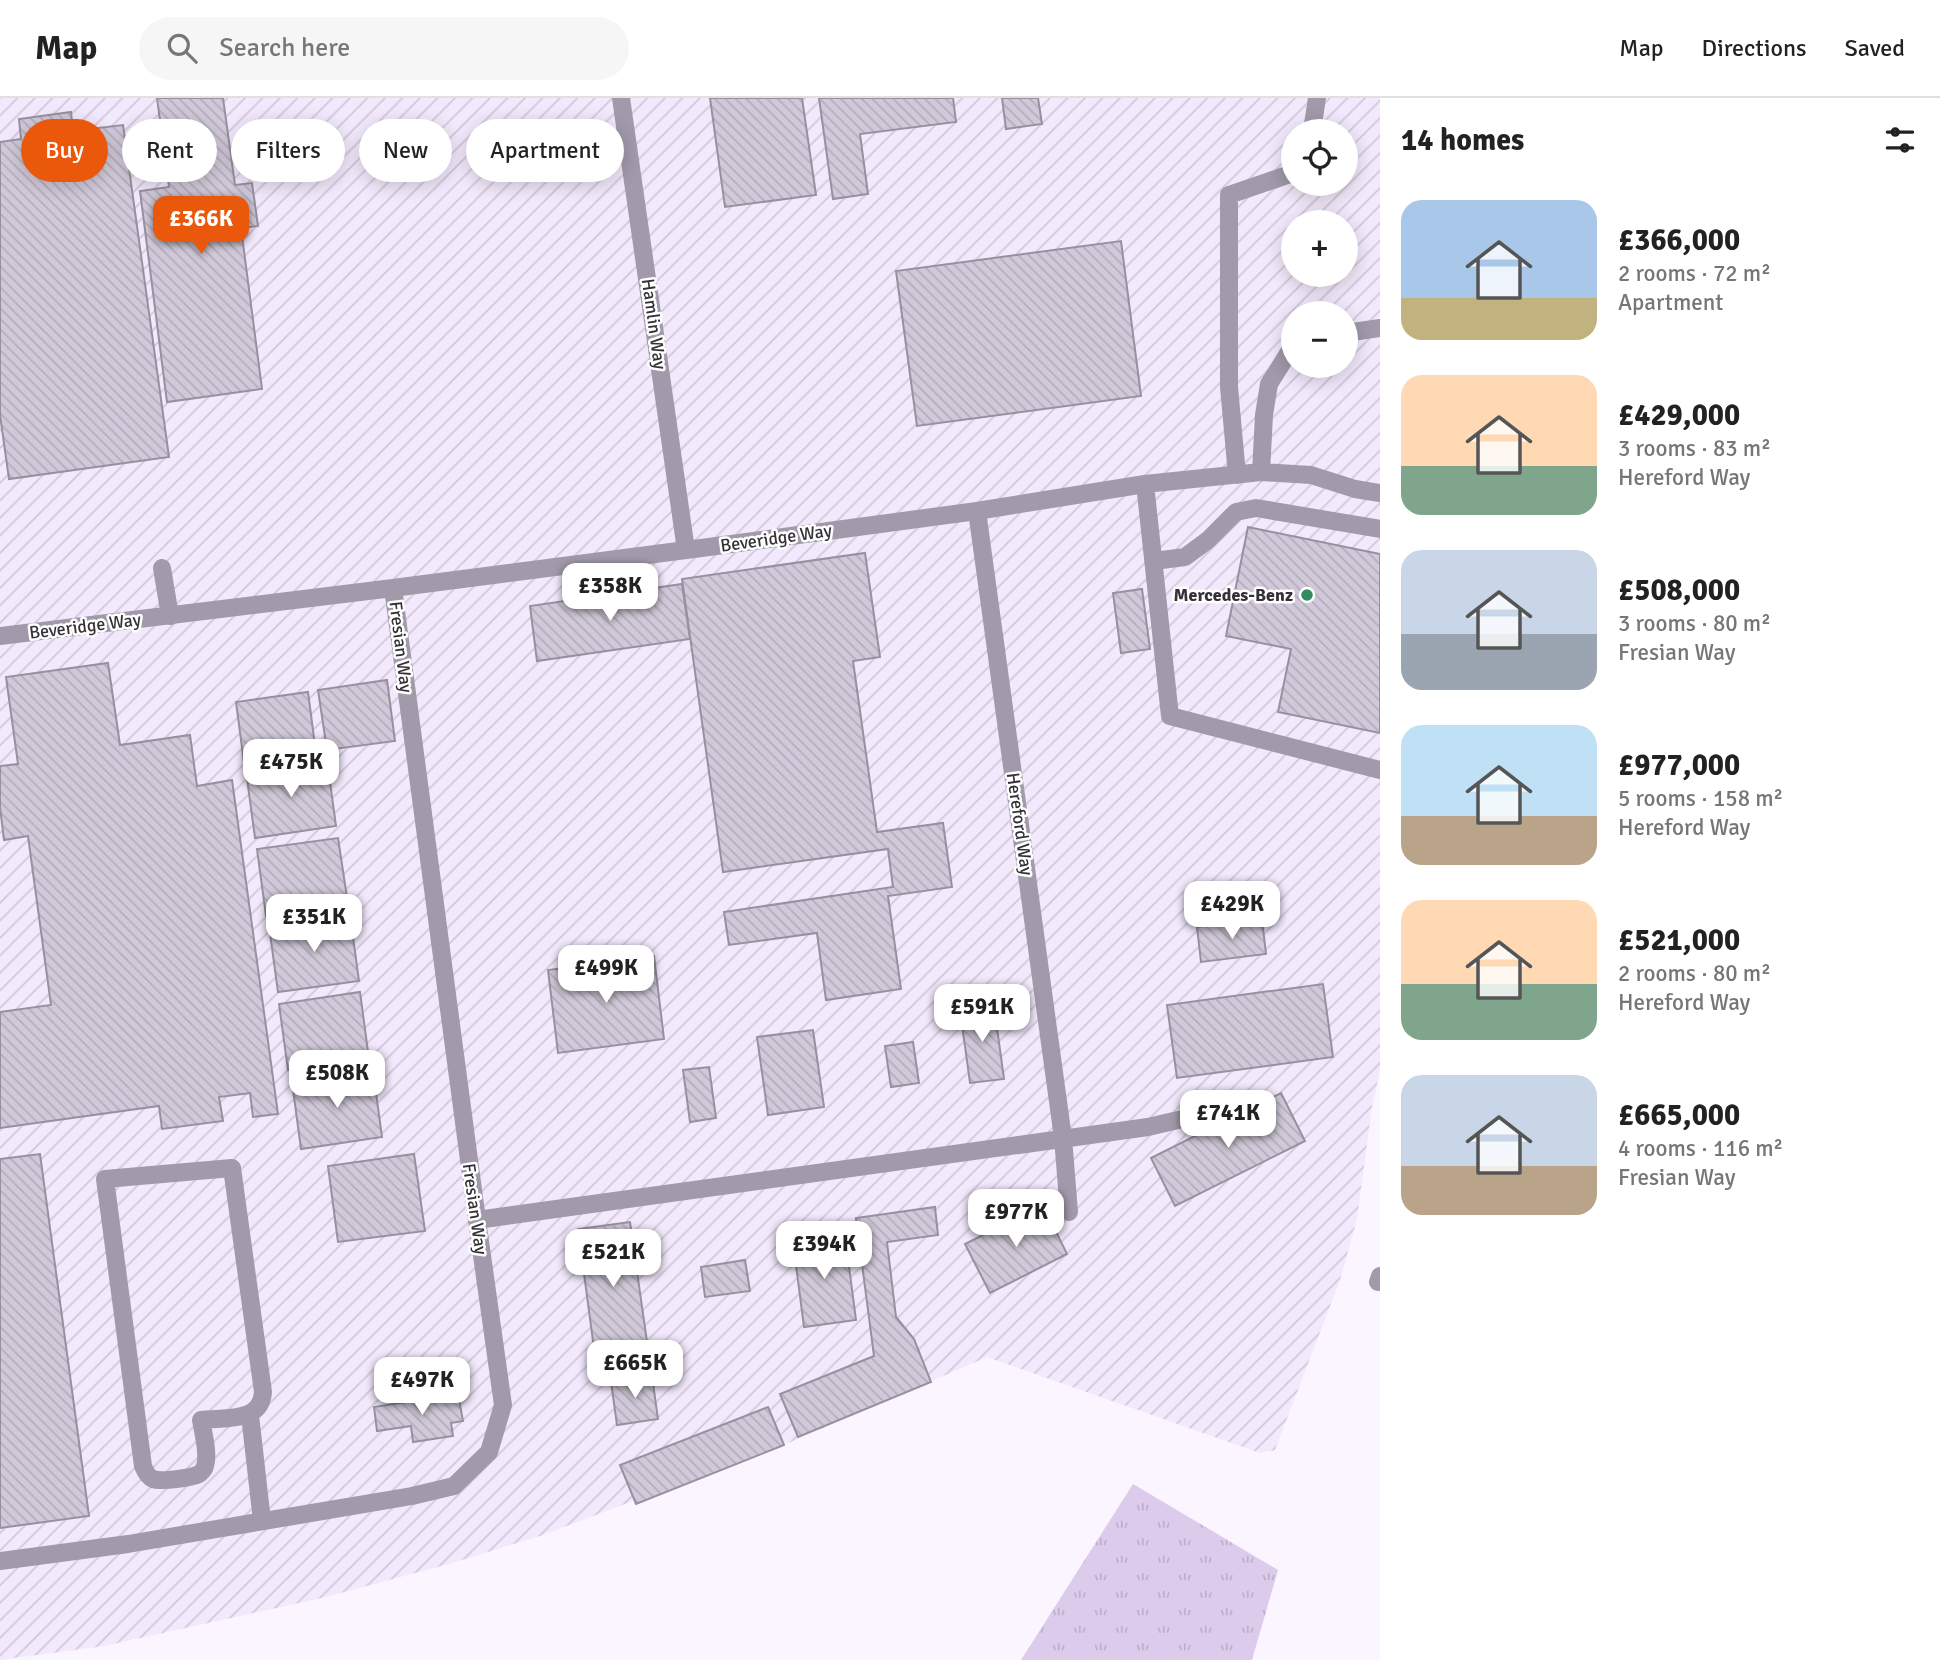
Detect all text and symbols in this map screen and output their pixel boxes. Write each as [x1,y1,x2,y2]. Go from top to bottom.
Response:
search box [139,17,629,80]
text: Map [35,28,97,69]
icon: search [163,29,201,67]
text: Search here [219,32,350,64]
text: Map [1619,33,1664,63]
text: Directions [1702,33,1807,63]
text: Saved [1845,33,1905,63]
chip: Buy [21,119,108,182]
chip: Rent [122,119,217,182]
chip: Filters [231,119,345,182]
chip: New [359,119,452,182]
chip: Apartment [466,119,624,182]
map controls [1281,119,1358,378]
button: locate [1281,119,1358,196]
icon: filters [1881,121,1919,159]
text: 14 homes [1401,122,1524,159]
pin: £366K [152,197,250,256]
text: £366K [169,204,233,233]
button: + [1281,210,1358,287]
text: £366,000 [1618,222,1740,259]
icon: home [1457,228,1541,312]
text: 2 rooms · 72 m² [1618,259,1771,288]
street label: Hamlin Way [637,277,671,371]
text: Apartment [1618,288,1723,317]
button: − [1281,301,1358,378]
text: £429,000 [1618,397,1740,434]
icon: home [1457,403,1541,487]
text: 3 rooms · 83 m² [1618,434,1771,463]
text: Hereford Way [1618,463,1750,492]
street label: Beveridge Way [719,519,834,557]
pin: £358K [561,564,659,623]
text: £358K [578,571,642,600]
text: £508,000 [1618,572,1740,609]
icon: home [1457,578,1541,662]
place label: Mercedes-Benz [1174,584,1293,606]
marker: Mercedes-Benz [1299,587,1315,603]
street label: Fresian Way [384,600,418,695]
street label: Beveridge Way [28,608,143,644]
text: 3 rooms · 80 m² [1618,609,1771,638]
text: Fresian Way [1618,638,1735,667]
pin: £475K [242,740,340,799]
text: £475K [259,747,323,776]
text: £977,000 [1618,747,1740,784]
icon: home [1457,753,1541,837]
street label: Hereford Way [1002,771,1038,877]
text: 5 rooms · 158 m² [1618,784,1783,813]
text: Hereford Way [1618,813,1750,842]
pin: £429K [1183,882,1281,941]
text: £429K [1200,889,1264,918]
pin: £351K [265,894,363,954]
text: £351K [282,902,346,931]
text: £521,000 [1618,922,1740,959]
icon: home [1457,928,1541,1012]
pin: £499K [557,946,655,1005]
text: £499K [574,953,638,982]
text: 2 rooms · 80 m² [1618,959,1771,988]
pin: £591K [933,984,1031,1044]
text: Hereford Way [1618,988,1750,1017]
text: £591K [950,992,1014,1021]
pin: £508K [288,1051,386,1110]
text: £508K [305,1058,369,1087]
pin: £741K [1179,1090,1277,1150]
text: £665,000 [1618,1097,1740,1134]
text: £741K [1196,1098,1260,1127]
icon: home [1457,1103,1541,1187]
text: 4 rooms · 116 m² [1618,1134,1783,1163]
street label: Fresian Way [458,1162,492,1257]
text: Fresian Way [1618,1163,1735,1192]
pin: £977K [967,1190,1065,1249]
text: £977K [984,1197,1048,1226]
pin: £394K [775,1222,873,1281]
text: £394K [792,1229,856,1258]
pin: £521K [564,1230,662,1289]
text: £521K [581,1237,645,1266]
pin: £665K [586,1340,684,1400]
text: £665K [603,1348,667,1377]
pin: £497K [373,1358,471,1417]
text: £497K [390,1365,454,1394]

